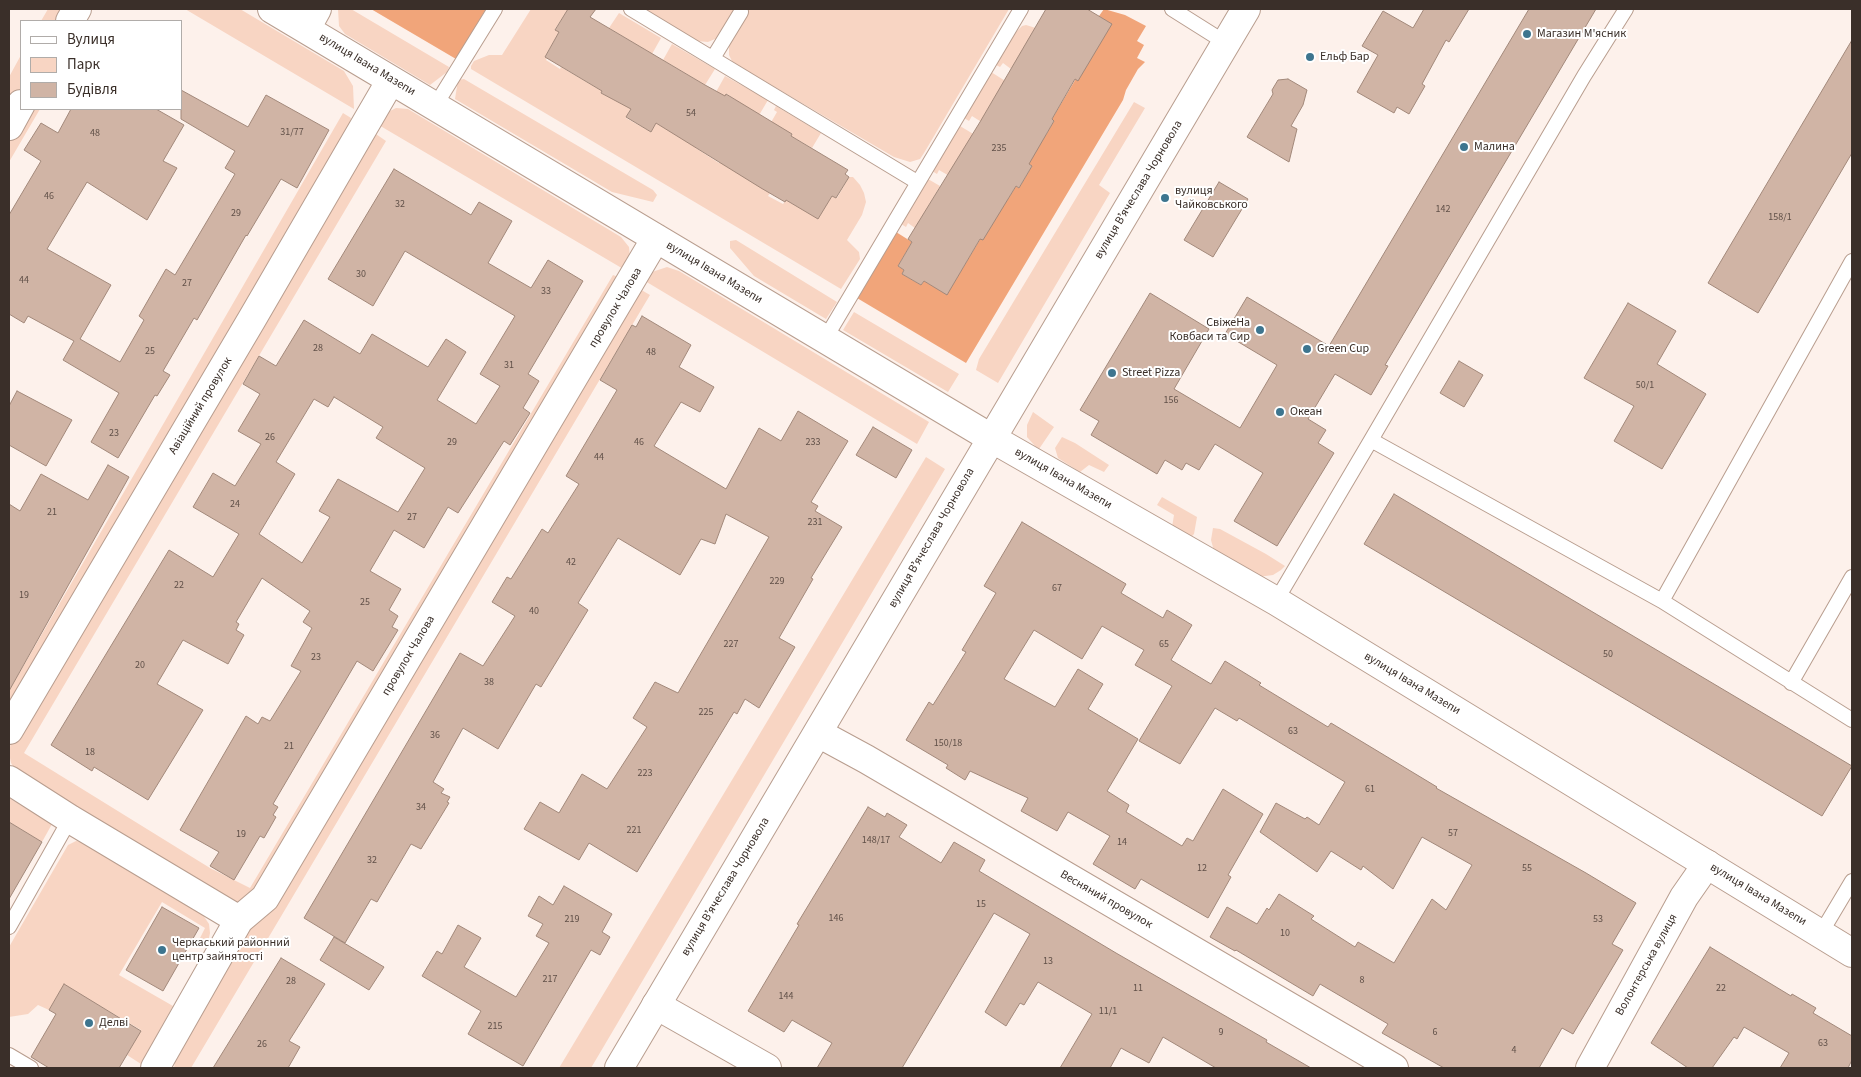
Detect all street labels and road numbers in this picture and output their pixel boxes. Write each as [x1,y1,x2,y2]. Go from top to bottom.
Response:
street label: вулиця Івана Мазепи [316,30,418,100]
street label: вулиця Вʼячеслава Чорновола [1092,118,1186,262]
street label: вулиця Івана Мазепи [663,238,765,308]
street label: провулок Чалова [586,265,646,351]
street label: Авіаційний провулок [166,355,236,457]
street label: вулиця Івана Мазепи [1012,445,1114,513]
street label: вулиця Вʼячеслава Чорновола [886,466,978,610]
street label: провулок Чалова [379,613,439,699]
street label: вулиця Івана Мазепи [1361,649,1463,719]
street label: вулиця Вʼячеслава Чорновола [679,815,773,959]
street label: вулиця Івана Мазепи [1707,860,1809,930]
street label: Весняний провулок [1057,868,1155,932]
street label: Волонтерська вулиця [1613,911,1681,1019]

